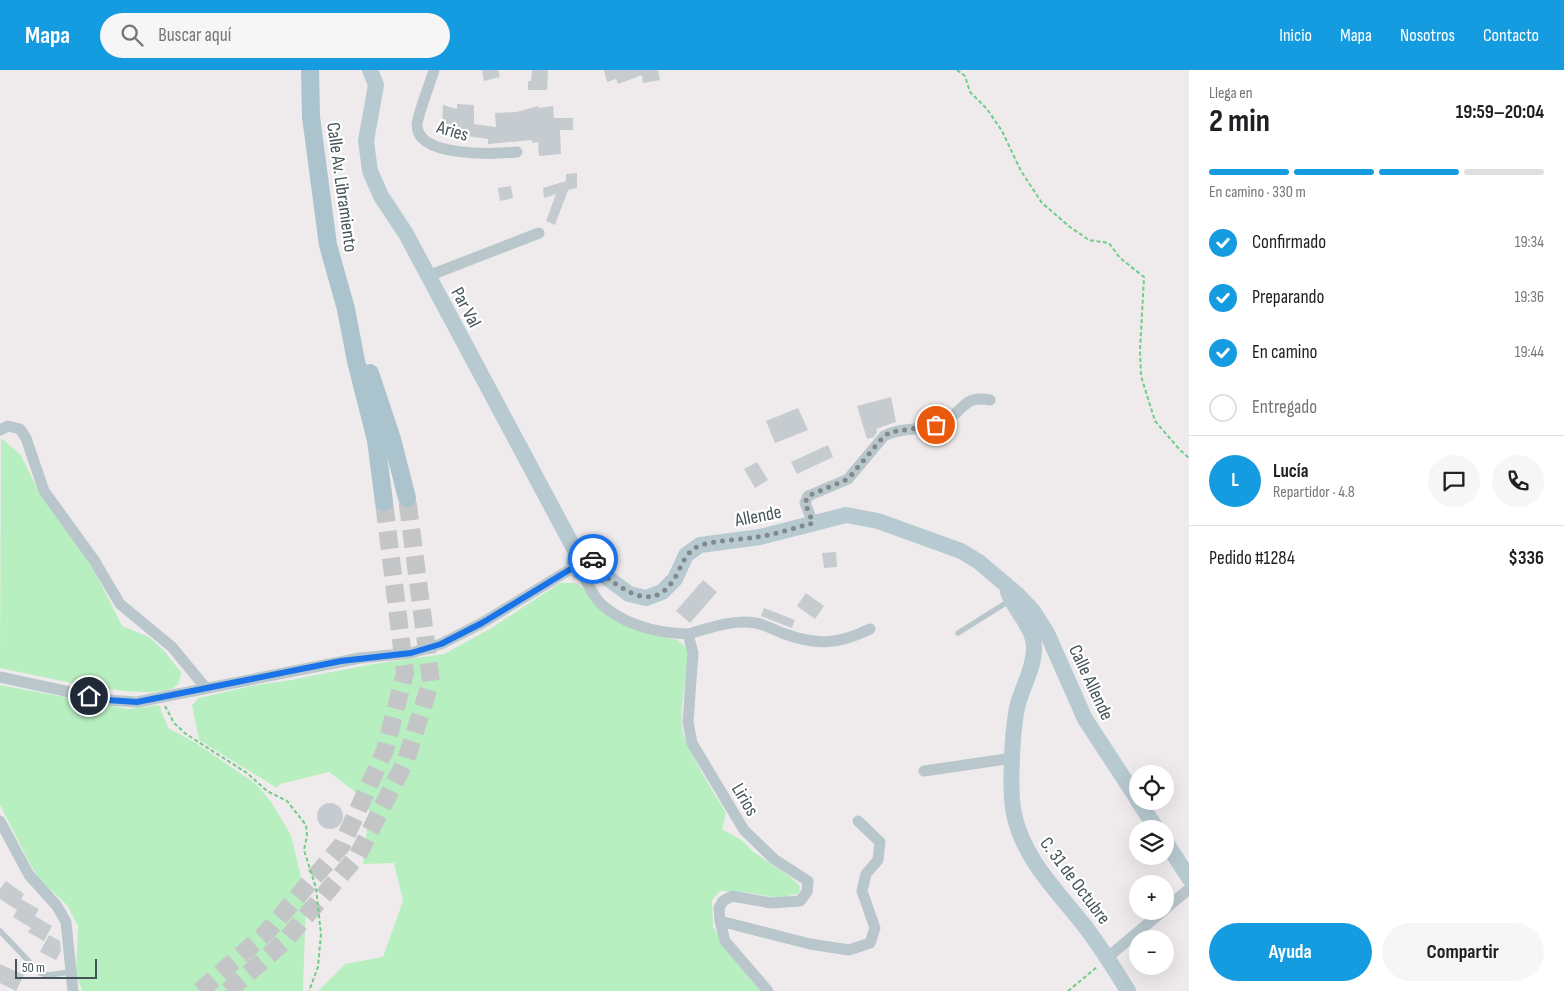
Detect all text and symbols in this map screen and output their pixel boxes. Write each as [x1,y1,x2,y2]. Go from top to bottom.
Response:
search box [100,13,450,58]
text: Mapa [25,21,70,50]
icon: search [118,21,146,49]
text: Buscar aquí [158,24,231,47]
text: Inicio [1279,25,1312,46]
text: Mapa [1340,25,1372,46]
text: Nosotros [1400,25,1455,46]
text: Contacto [1483,25,1539,46]
text: Llega en [1209,84,1253,103]
text: 19:59–20:04 [1456,101,1544,124]
text: 2 min [1209,102,1270,141]
street label: Aries [433,116,471,147]
street label: Calle Av. Libramiento [321,121,362,254]
text: En camino · 330 m [1209,183,1306,202]
icon: check [1209,229,1237,257]
text: Confirmado [1252,231,1326,254]
text: 19:34 [1515,233,1544,252]
street label: Par Val [446,284,486,332]
icon: check [1209,284,1237,312]
text: Preparando [1252,286,1324,309]
text: 19:36 [1515,288,1544,307]
icon: check [1209,339,1237,367]
text: En camino [1252,341,1317,364]
text: 19:44 [1515,343,1544,362]
text: Entregado [1252,396,1317,419]
pin [915,404,957,446]
icon: bag [922,411,950,439]
button: chat [1428,455,1480,507]
button: phone [1492,455,1544,507]
text: Lucía [1273,460,1308,483]
text: L [1231,469,1239,492]
text: Repartidor · 4.8 [1273,483,1355,502]
street label: Allende [732,501,783,532]
courier [568,534,618,584]
icon: car [579,545,607,573]
text: Pedido #1284 [1209,547,1295,570]
text: $336 [1508,547,1544,570]
street label: Calle Allende [1063,641,1118,724]
pin [68,675,110,717]
icon: home [75,682,103,710]
map controls [1129,765,1174,975]
button: locate [1129,765,1174,810]
street label: Lirios [726,779,763,821]
button: layers [1129,820,1174,865]
street label: C. 31 de Octubre [1035,833,1115,929]
button: + [1129,875,1174,920]
button: Ayuda [1209,923,1372,981]
button: Compartir [1382,923,1544,981]
button: − [1129,930,1174,975]
scale bar [15,956,98,979]
text: 50 m [22,959,45,976]

